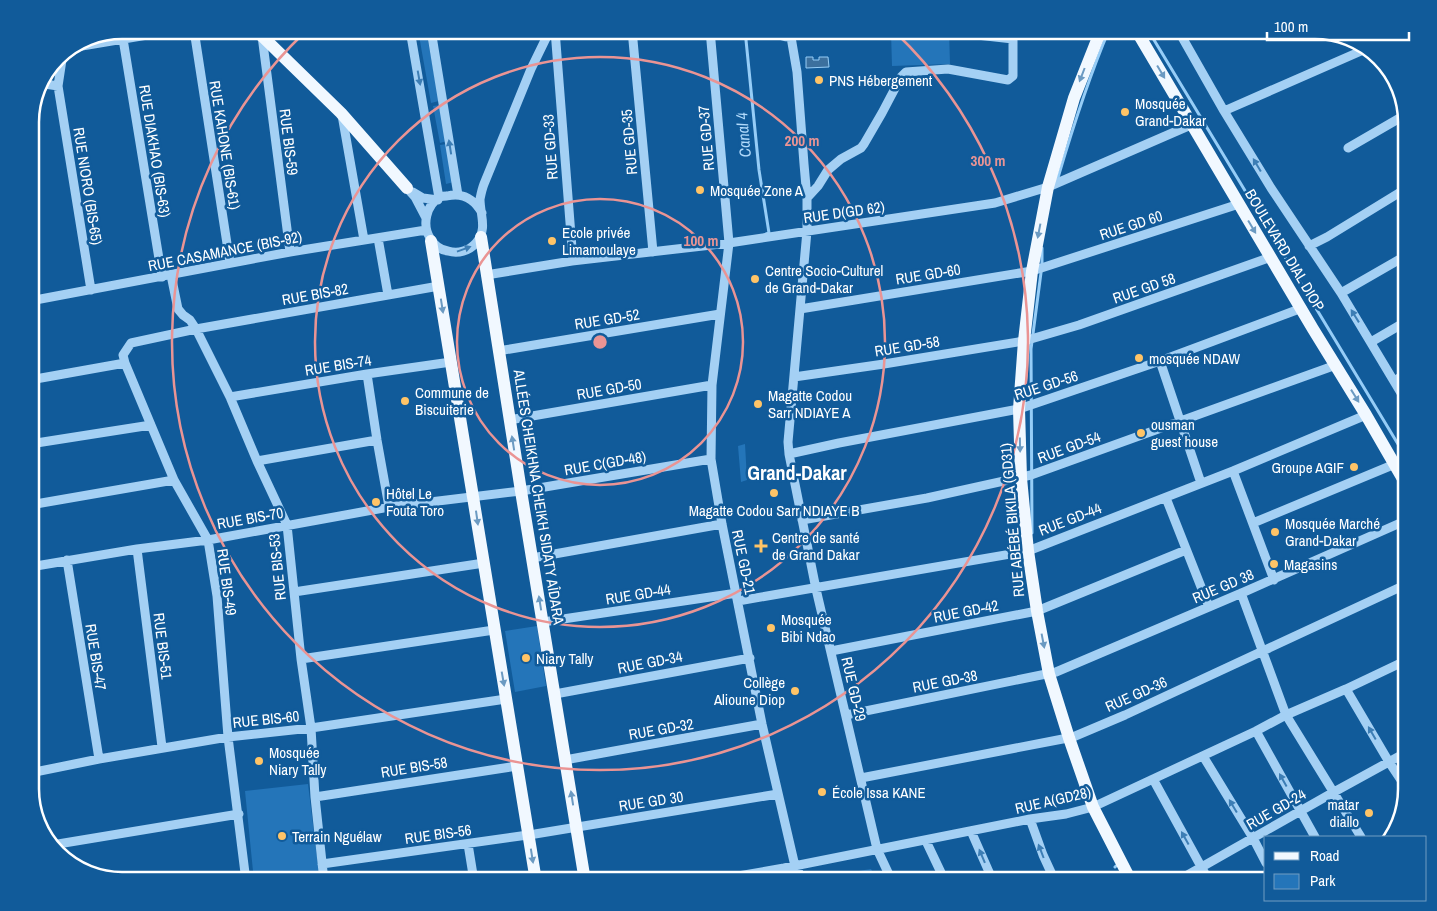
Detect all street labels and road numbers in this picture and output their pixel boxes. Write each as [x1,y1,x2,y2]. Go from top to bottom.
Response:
street label: RUE KAHONE (BIS-61) [204,79,246,211]
street label: RUE DIAKHAO (BIS-63) [134,83,176,219]
street label: RUE GD-37 [693,104,719,172]
street label: RUE BIS-59 [274,107,304,177]
street label: RUE GD-35 [616,108,642,176]
street label: RUE GD-33 [537,113,563,180]
street label: RUE NIORO (BIS-65) [68,126,108,246]
street label: BOULEVARD DIAL DIOP [1240,185,1330,315]
street label: RUE D(GD 62) [802,196,886,228]
street label: RUE GD 60 [1097,205,1165,245]
street label: RUE CASAMANCE (BIS-92) [146,226,304,276]
street label: RUE GD-60 [894,258,962,290]
street label: RUE GD 58 [1110,267,1178,308]
street label: RUE BIS-82 [280,278,350,310]
street label: RUE GD-52 [573,303,641,335]
street label: RUE GD-58 [873,330,941,362]
street label: RUE BIS-74 [303,349,373,381]
street label: RUE GD-56 [1012,365,1081,405]
street label: ALLÉES CHEIKHNA CHEIKH SIDATY AÎDARA [508,367,570,627]
street label: RUE GD-50 [575,373,643,405]
street label: RUE GD-54 [1035,426,1104,468]
street label: RUE ABÉBÉ BIKILA (GD31) [995,442,1029,598]
street label: RUE C(GD-48) [562,445,648,481]
street label: RUE GD-44 [1036,497,1105,541]
street label: RUE BIS-70 [215,502,285,534]
street label: RUE GD-21 [727,528,761,596]
street label: RUE BIS-53 [263,532,291,601]
street label: RUE BIS-49 [212,547,242,617]
street label: RUE GD 38 [1189,564,1257,608]
street label: RUE GD-44 [604,578,672,610]
street label: RUE GD-42 [932,594,1000,628]
street label: RUE BIS-51 [148,611,178,681]
street label: RUE BIS-47 [80,622,112,692]
street label: RUE GD-34 [616,645,684,679]
street label: RUE GD-29 [836,655,872,723]
street label: RUE GD-38 [911,664,979,698]
street label: RUE GD-36 [1102,671,1170,717]
street label: RUE BIS-60 [232,705,301,733]
street label: RUE GD-32 [627,713,695,745]
street label: RUE BIS-58 [379,751,449,783]
street label: RUE A(GD28) [1013,781,1093,819]
street label: RUE GD-24 [1242,783,1310,834]
street label: RUE GD 30 [617,786,685,816]
street label: RUE BIS-56 [403,819,473,849]

